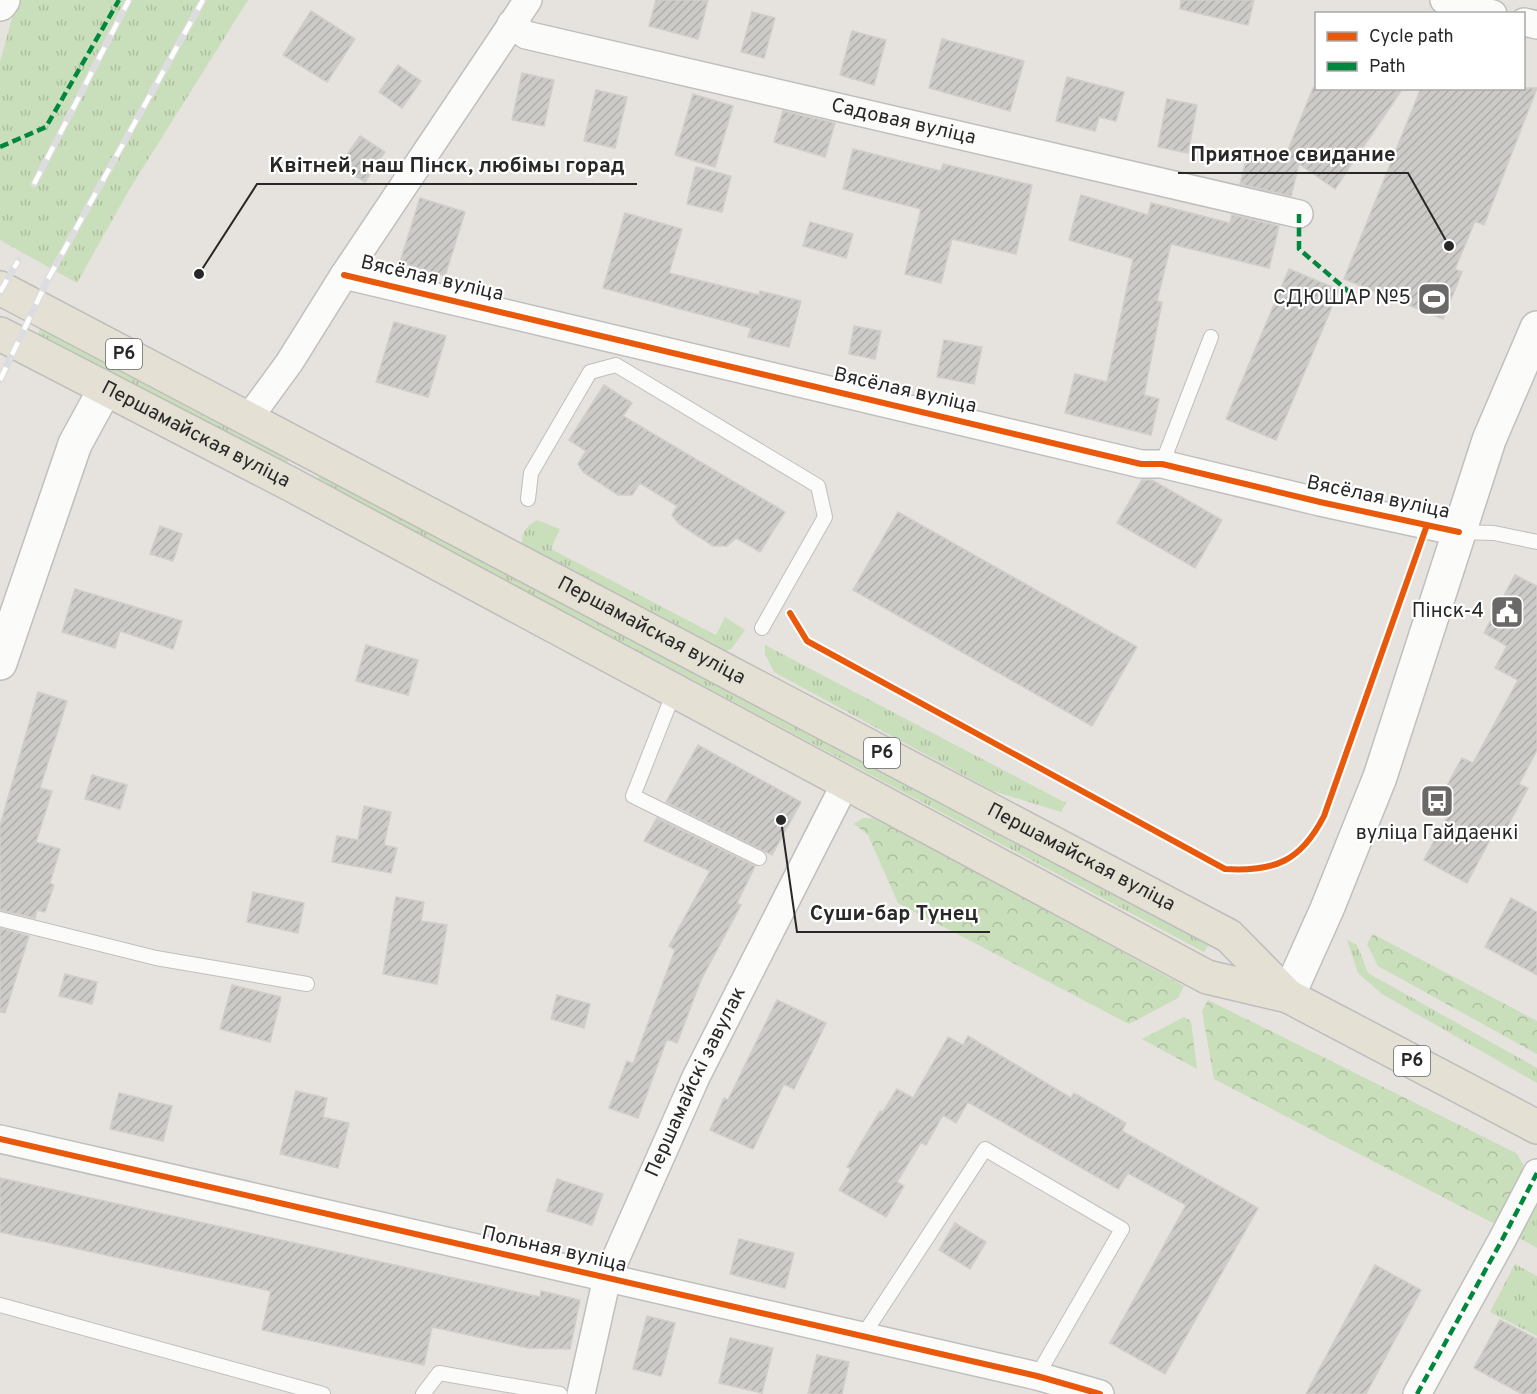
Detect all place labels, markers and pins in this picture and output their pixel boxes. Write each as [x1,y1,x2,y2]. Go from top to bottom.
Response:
callout: Приятное свидание [1178,134,1408,173]
callout: Квітней, наш Пінск, любімы горад [257,145,637,184]
sports icon: СДЮШАР №5 [1416,281,1452,317]
place label: СДЮШАР №5 [1273,286,1411,312]
public building icon: Пінск-4 [1489,594,1525,630]
place label: Пінск-4 [1412,599,1484,625]
bus stop icon: вуліца Гайдаенкі [1419,783,1455,819]
place label: вуліца Гайдаенкі [1356,821,1518,847]
callout: Суши-бар Тунец [797,893,990,932]

